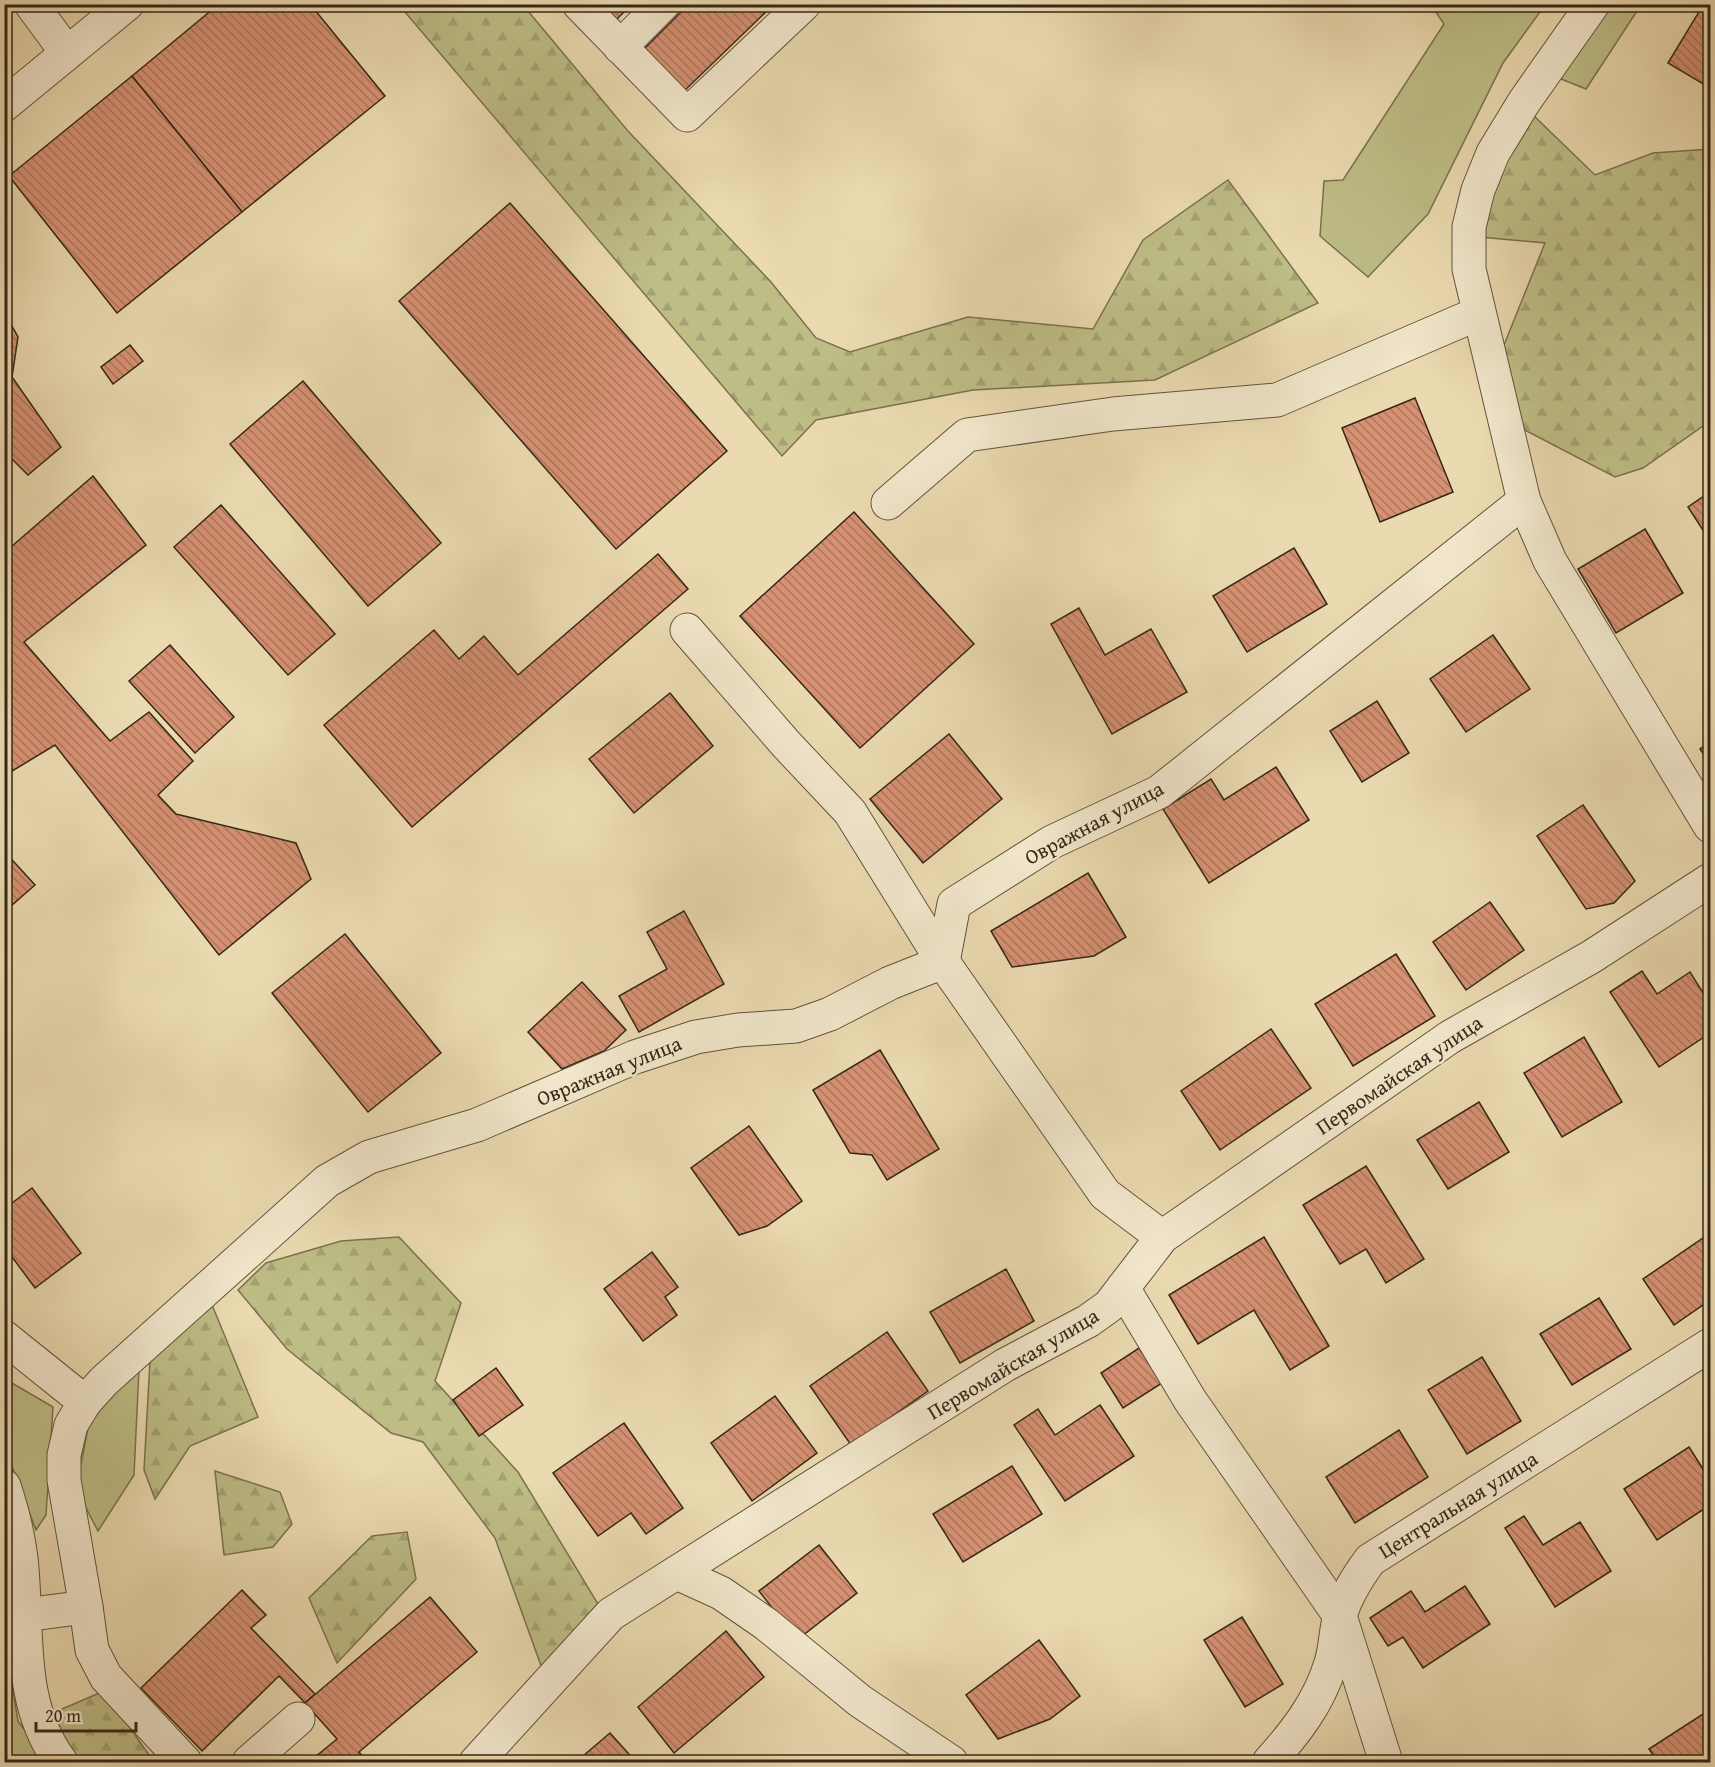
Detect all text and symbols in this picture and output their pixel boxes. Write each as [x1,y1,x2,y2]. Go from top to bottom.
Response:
street label: Овражная улица [1019,773,1169,872]
street label: Первомайская улица [1309,1007,1488,1142]
street label: Овражная улица [532,1027,686,1114]
street label: Первомайская улица [921,1300,1104,1427]
street label: Центральная улица [1372,1443,1543,1566]
scale bar [36,1695,136,1733]
text: 20 m [45,1702,81,1729]

